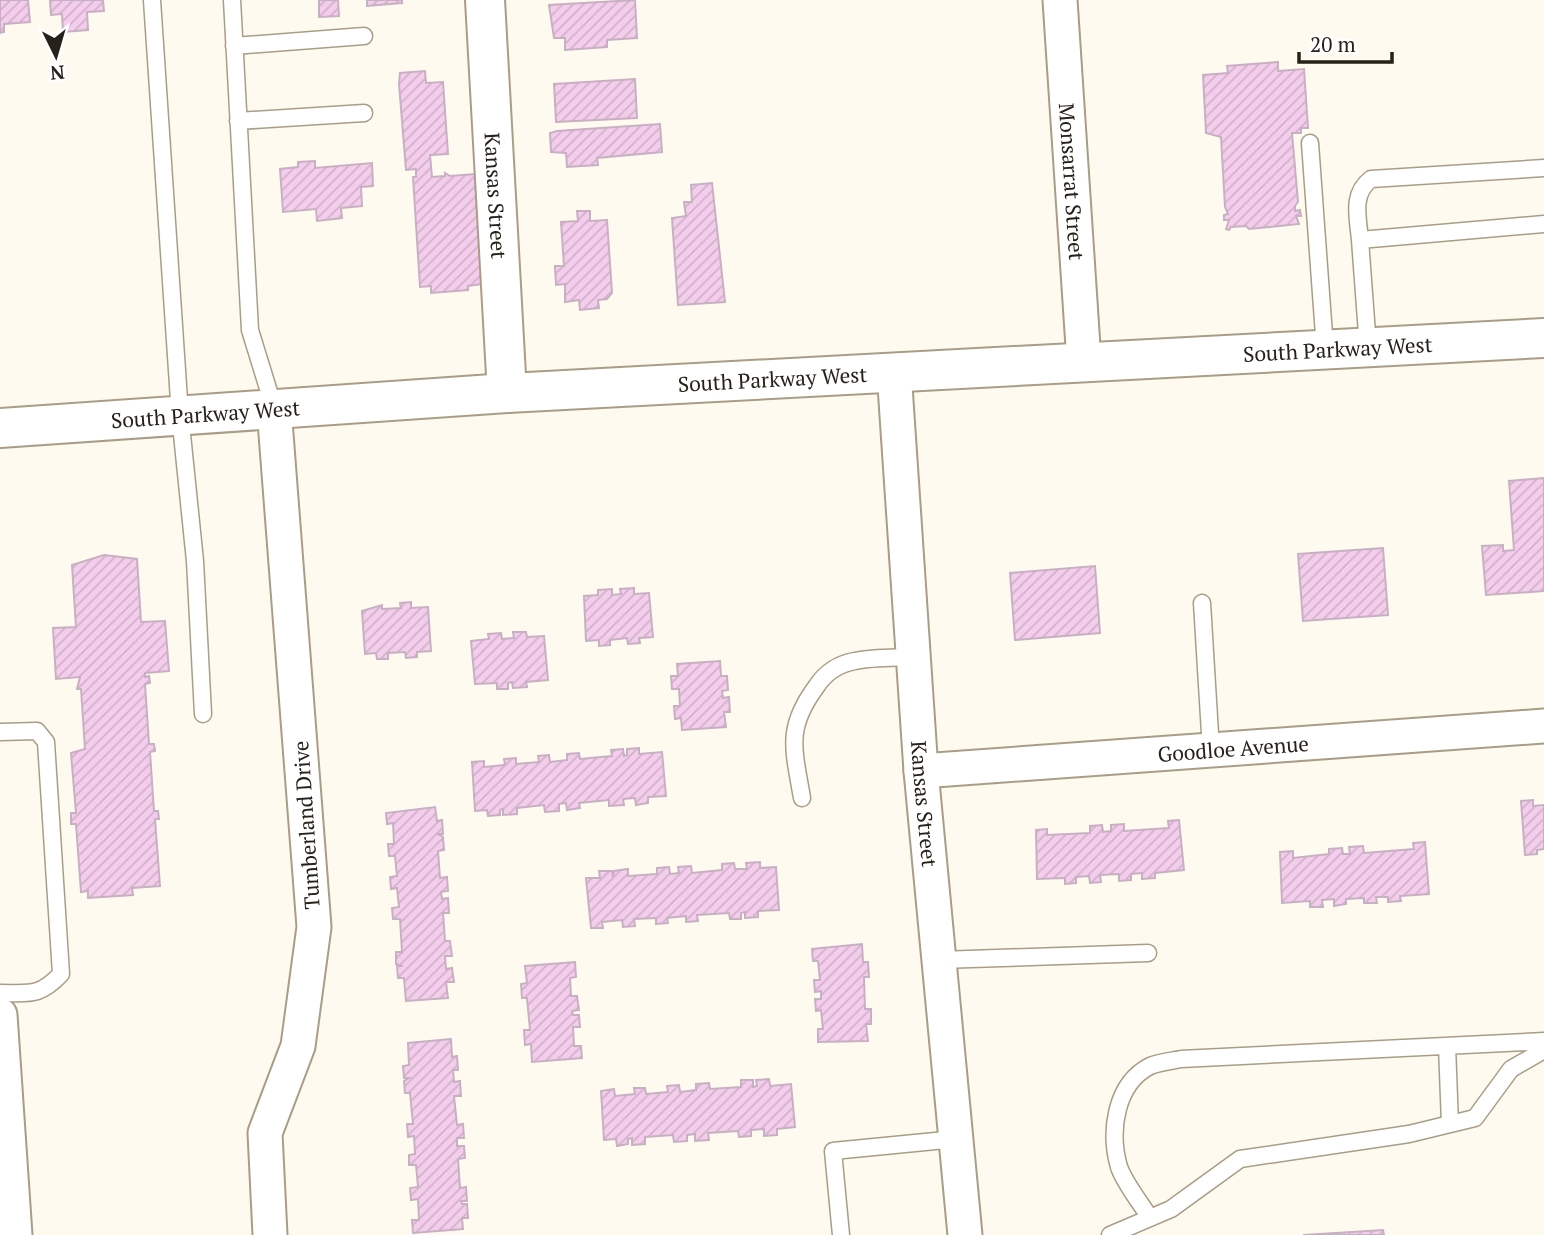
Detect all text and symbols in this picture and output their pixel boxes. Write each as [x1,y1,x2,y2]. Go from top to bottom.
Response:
north arrow [21,21,91,91]
scale bar [1299,21,1392,65]
text: 20 m [1310,30,1356,58]
text: N [49,60,66,87]
street label: Monsarrat Street [1053,102,1091,261]
street label: Kansas Street [478,132,513,260]
street label: South Parkway West [1242,330,1433,368]
street label: South Parkway West [677,360,868,398]
street label: South Parkway West [110,393,301,434]
street label: Goodloe Avenue [1157,729,1310,768]
street label: Tumberland Drive [286,740,326,910]
street label: Kansas Street [905,740,944,869]

